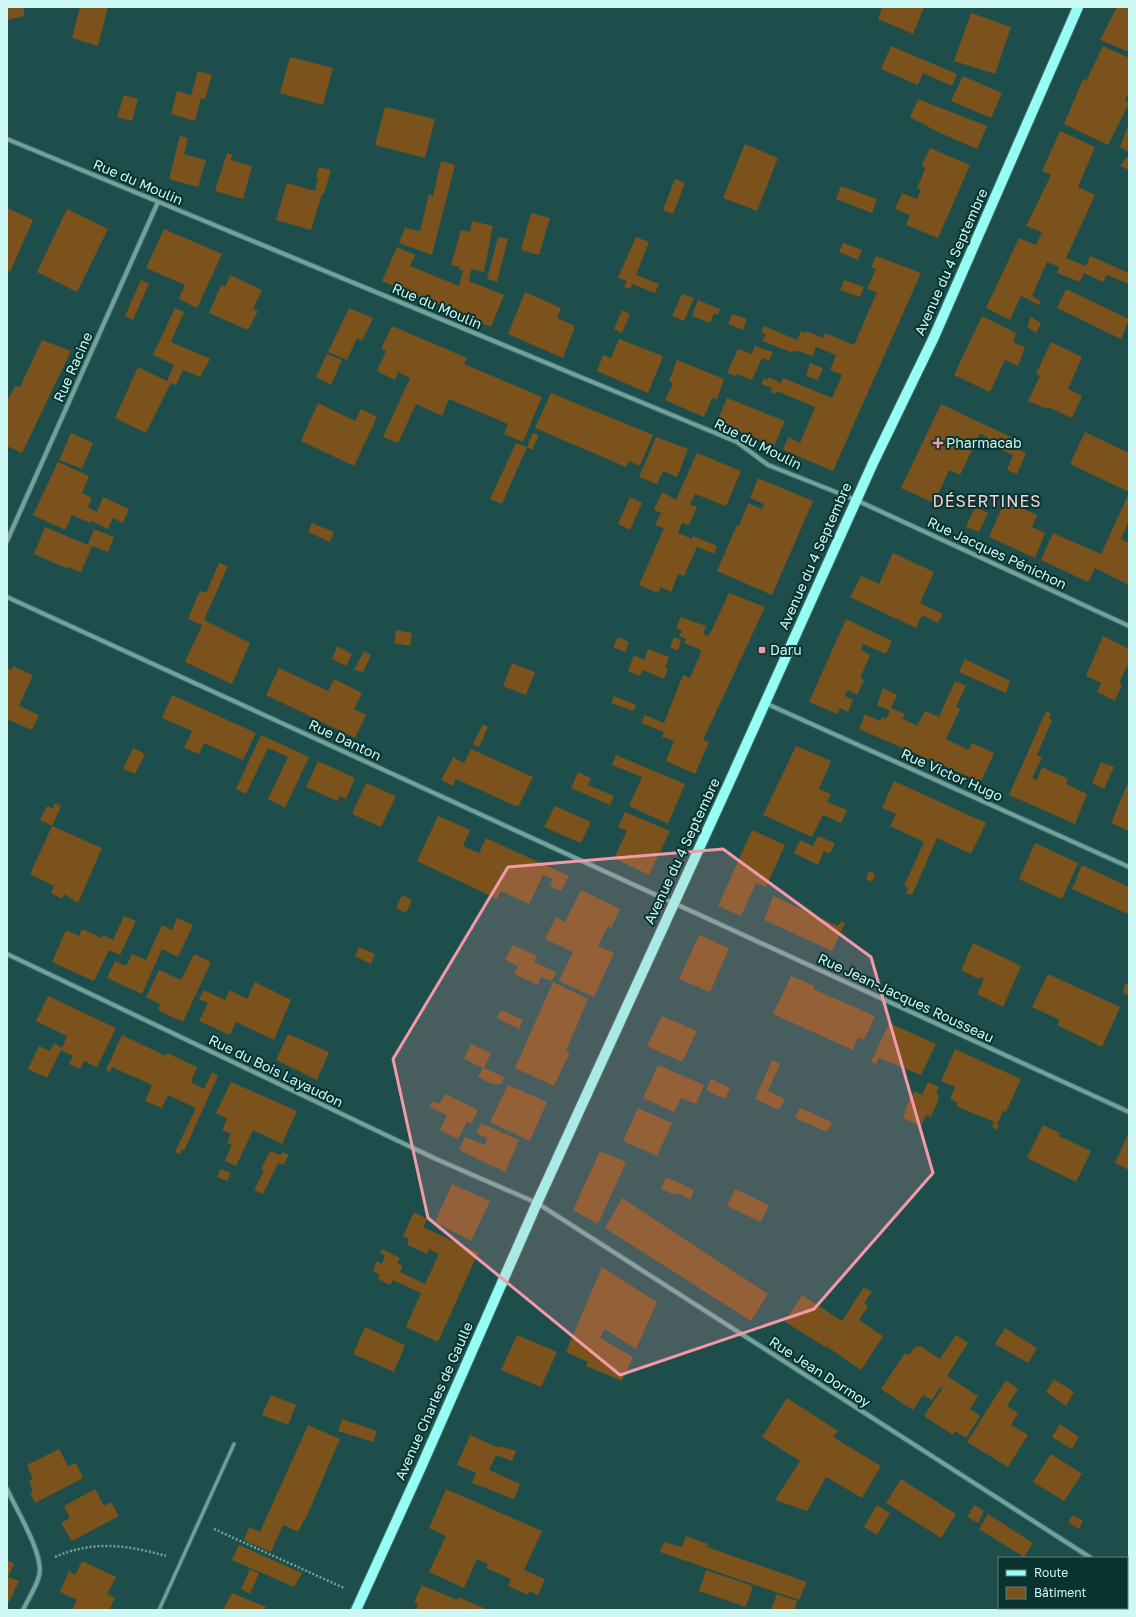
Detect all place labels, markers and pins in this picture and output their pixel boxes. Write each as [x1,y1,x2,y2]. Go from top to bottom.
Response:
place label: Pharmacab [946,434,1022,451]
marker: Pharmacab [933,438,943,448]
place label: Daru [770,641,802,658]
marker: Daru [757,645,767,655]

